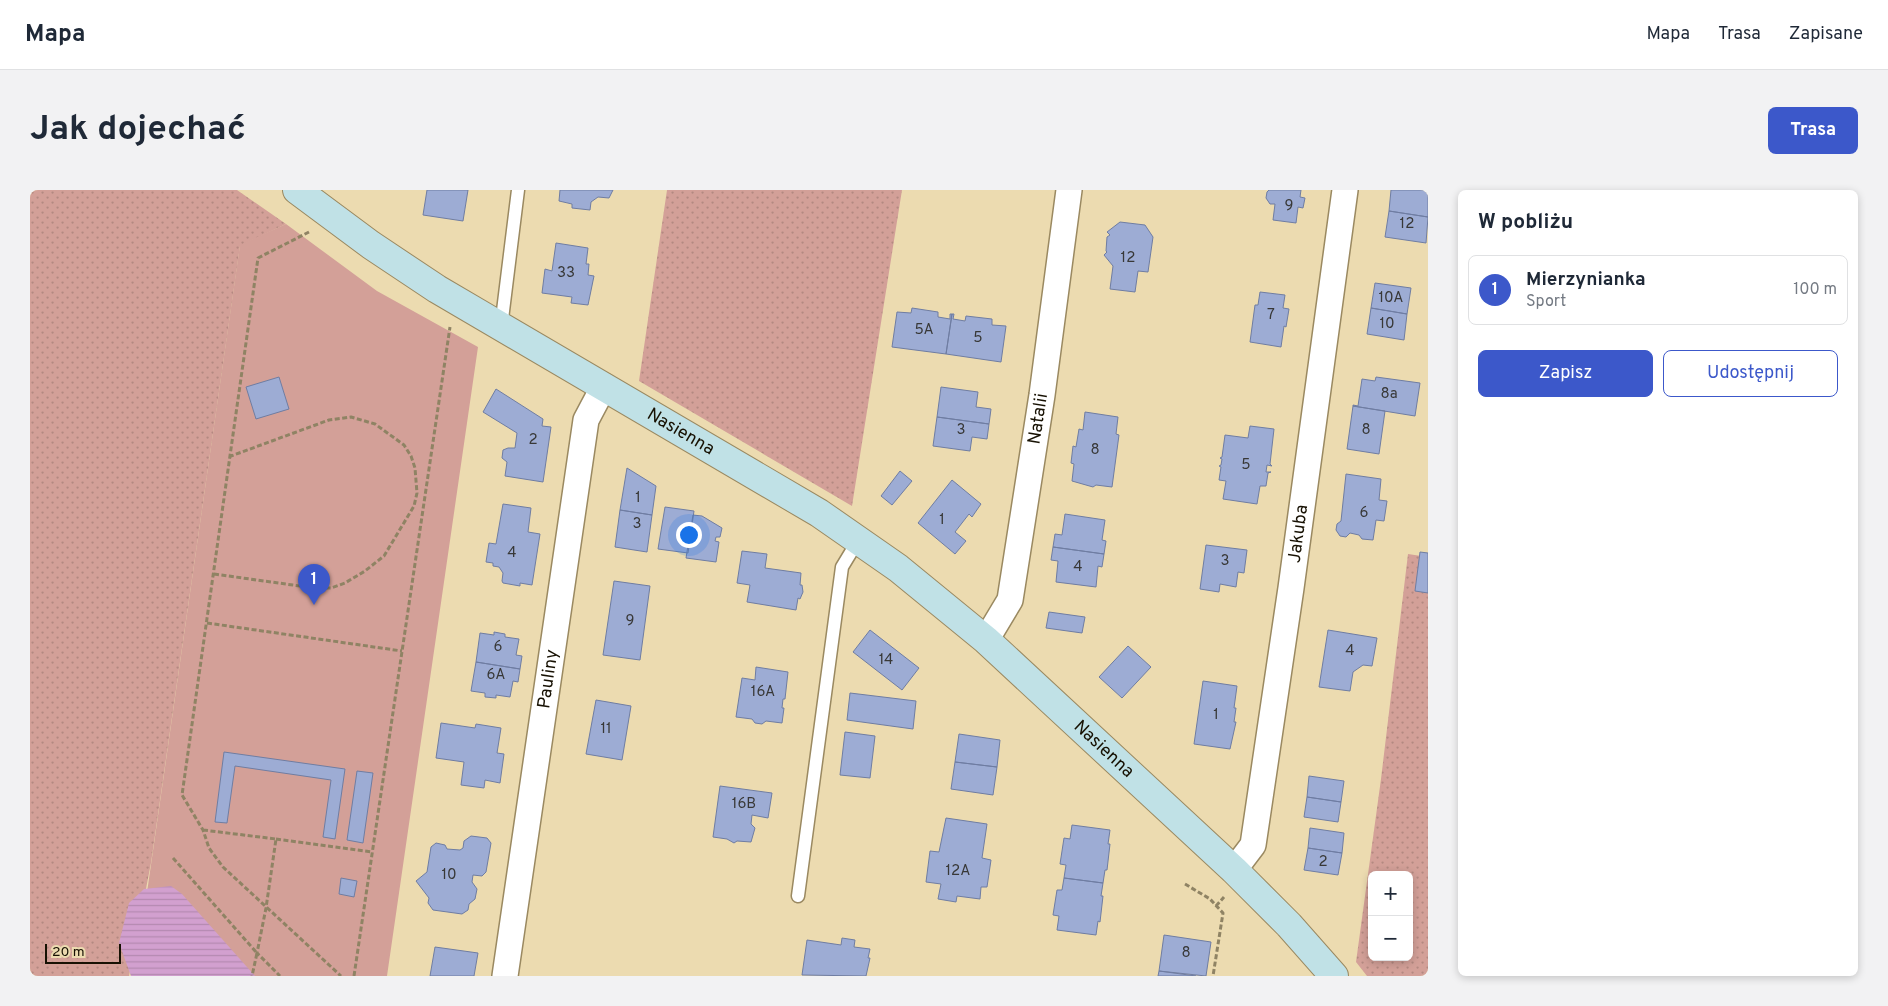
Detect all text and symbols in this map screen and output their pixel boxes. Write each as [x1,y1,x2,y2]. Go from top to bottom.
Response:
text: Mapa [25,20,85,50]
text: Mapa [1647,23,1690,46]
text: Trasa [1718,23,1761,46]
text: Zapisane [1789,23,1863,46]
button: Trasa [1768,107,1858,154]
text: Jak dojechać [30,108,246,152]
house number: 9 [1285,197,1293,216]
text: W pobliżu [1478,209,1573,236]
house number: 12 [1400,215,1414,234]
house number: 12 [1121,249,1135,268]
house number: 33 [557,264,575,283]
text: Mierzynianka [1526,268,1646,292]
text: 1 [1492,280,1498,300]
text: 100 m [1793,280,1837,300]
house number: 10A [1379,289,1403,308]
text: Sport [1526,292,1566,312]
house number: 7 [1267,306,1275,325]
house number: 10 [1379,315,1395,334]
house number: 5A [914,321,934,340]
house number: 5 [973,329,983,348]
button: Zapisz [1478,350,1653,397]
button: Udostępnij [1663,350,1838,397]
house number: 8a [1380,385,1398,404]
street label: Natalii [1023,392,1054,446]
street label: Nasienna [643,403,719,461]
house number: 3 [956,421,966,440]
house number: 8 [1361,421,1371,440]
house number: 2 [528,431,538,450]
house number: 8 [1090,441,1100,460]
house number: 5 [1241,456,1251,475]
house number: 1 [635,489,641,508]
street label: Jakuba [1283,503,1314,564]
house number: 6 [1360,504,1369,523]
house number: 1 [939,511,945,530]
house number: 3 [632,515,642,534]
your location [676,522,702,548]
house number: 4 [507,544,517,563]
house number: 3 [1220,552,1230,571]
house number: 4 [1073,558,1083,577]
pin: 1 [298,564,330,605]
house number: 9 [626,612,634,631]
house number: 6 [494,638,503,657]
house number: 4 [1345,642,1355,661]
street label: Pauliny [533,648,564,710]
house number: 14 [879,651,893,670]
house number: 6A [487,666,505,685]
house number: 16A [751,683,775,702]
house number: 1 [1213,706,1219,725]
street label: Nasienna [1069,715,1139,783]
house number: 11 [600,720,612,739]
house number: 16B [732,795,756,814]
house number: 2 [1318,853,1328,872]
house number: 12A [946,862,970,881]
house number: 10 [441,866,457,885]
map controls [1368,871,1413,961]
button: + [1368,871,1413,916]
button: − [1368,916,1413,961]
scale bar [45,941,121,964]
text: 20 m [52,944,85,961]
house number: 8 [1181,944,1191,963]

